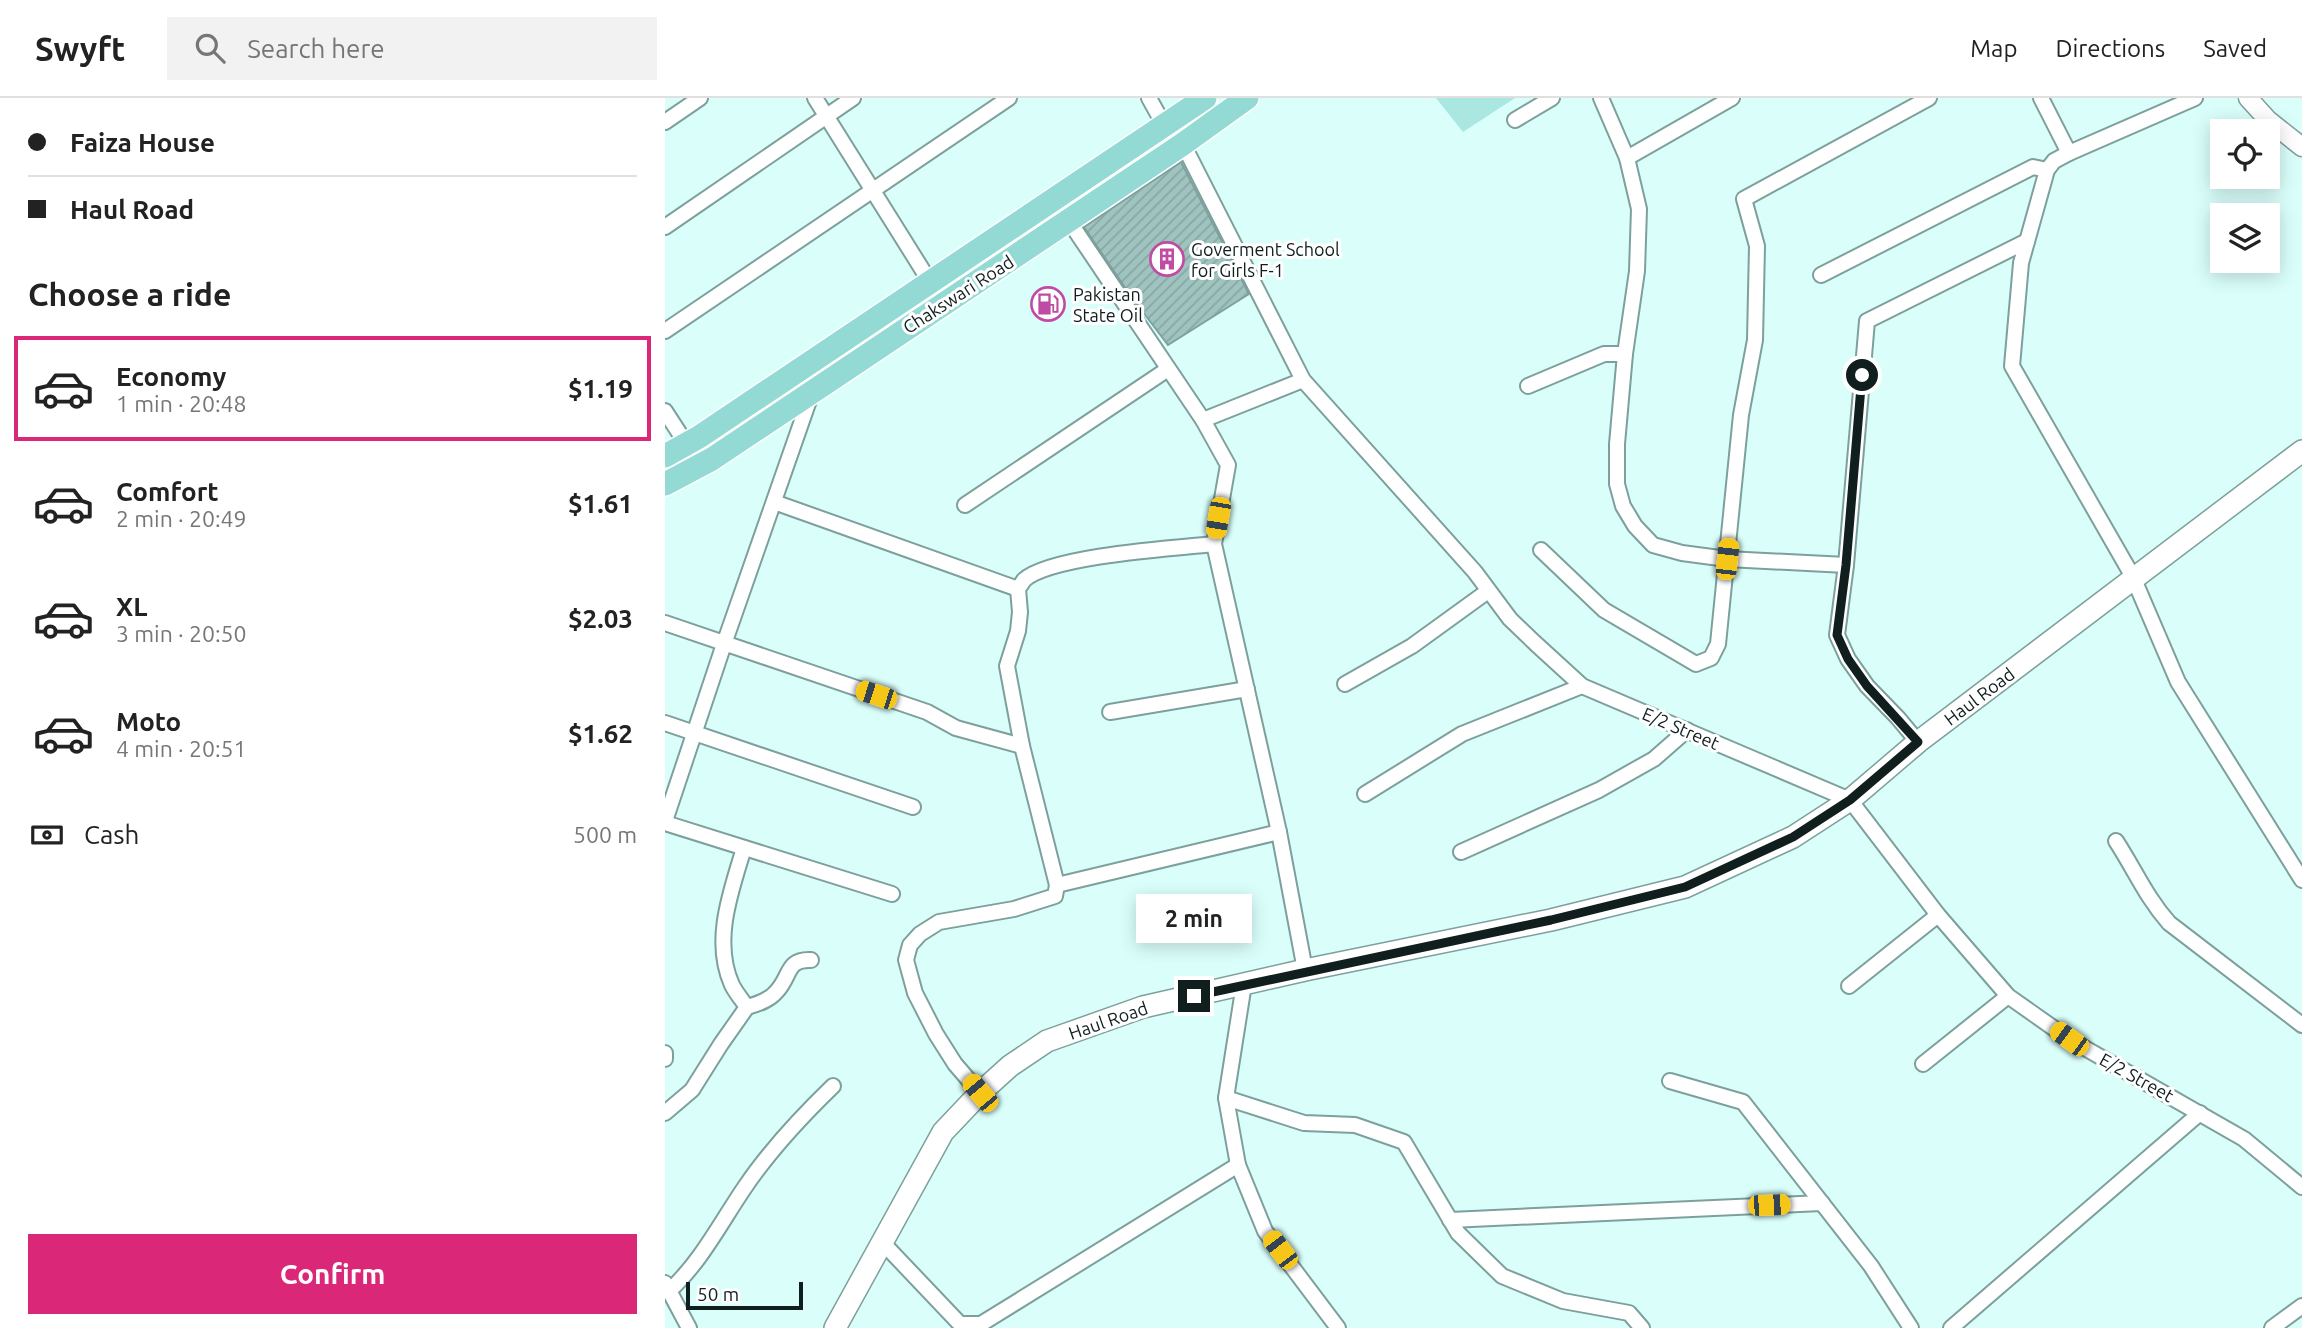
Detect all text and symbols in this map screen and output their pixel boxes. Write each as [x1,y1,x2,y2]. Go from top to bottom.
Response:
search box [167,17,657,80]
icon: search [191,29,229,67]
text: Swyft [35,30,125,67]
text: Search here [247,34,385,63]
text: Map [1970,35,2017,62]
text: Directions [2055,35,2165,62]
text: Saved [2203,35,2267,62]
map controls [2210,119,2280,273]
button: locate [2210,119,2280,189]
text: Faiza House [70,128,215,157]
text: Haul Road [70,195,194,224]
button: layers [2210,203,2280,273]
place label: Goverment School for Girls F-1 [1191,239,1340,280]
building icon: Goverment School for Girls F-1 [1148,240,1186,278]
street label: Chakswari Road [899,251,1017,337]
text: Choose a ride [28,276,231,312]
place label: Pakistan State Oil [1073,284,1143,325]
fuel station icon: Pakistan State Oil [1029,285,1067,323]
icon: car [32,357,95,420]
route start [1846,359,1878,391]
text: Economy [116,362,226,391]
text: $1.19 [568,374,633,403]
text: 1 min · 20:48 [116,391,247,416]
icon: car [32,472,95,535]
text: Comfort [116,477,219,506]
text: $1.61 [568,489,633,518]
car [1205,495,1232,541]
text: 2 min · 20:49 [116,506,247,531]
car [1715,537,1740,581]
icon: car [32,587,95,650]
text: XL [116,592,147,621]
text: $2.03 [568,604,633,633]
text: 3 min · 20:50 [116,621,247,646]
street label: Haul Road [1940,663,2018,729]
car [853,679,900,711]
icon: car [32,702,95,765]
street label: E/2 Street [1640,703,1722,753]
text: Moto [116,707,181,736]
text: $1.62 [568,719,633,748]
text: 4 min · 20:51 [116,736,247,761]
icon: cash [28,816,66,854]
text: Cash [84,820,139,849]
text: 500 m [573,822,637,847]
callout: 2 min [1136,894,1252,944]
text: 2 min [1165,906,1223,931]
route end [1178,980,1210,1012]
street label: Haul Road [1066,997,1150,1043]
car [2046,1018,2093,1060]
street label: E/2 Street [2097,1049,2177,1105]
car [959,1070,1002,1116]
car [1748,1194,1791,1216]
car [1259,1227,1302,1273]
button: Confirm [28,1234,637,1314]
scale bar [686,1279,803,1311]
text: 50 m [697,1283,739,1305]

